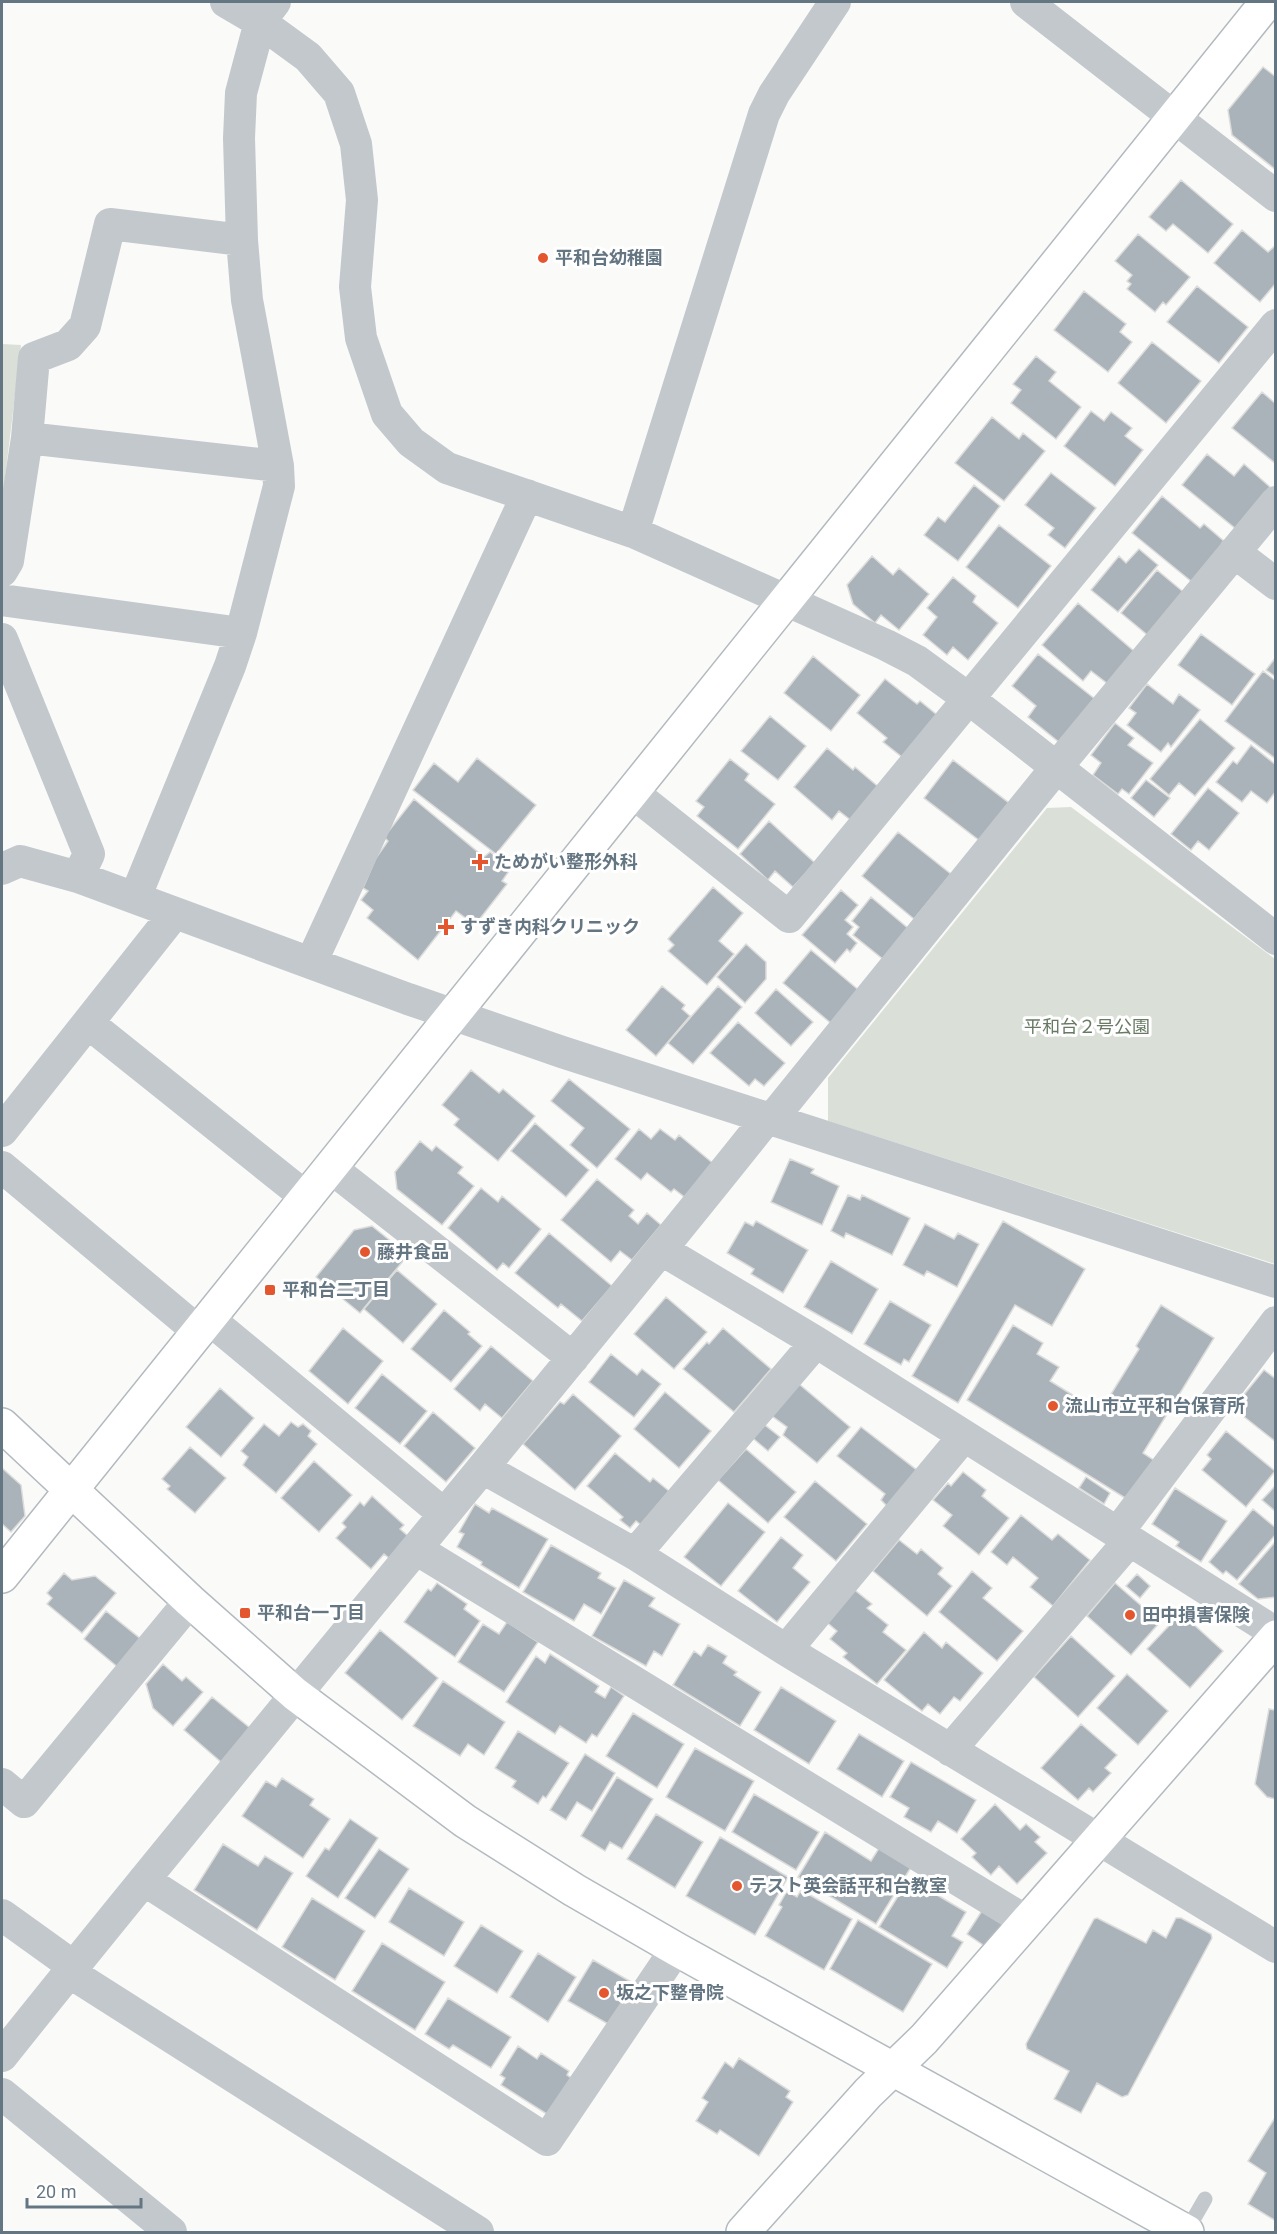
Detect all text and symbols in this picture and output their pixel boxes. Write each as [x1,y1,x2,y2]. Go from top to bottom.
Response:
place label: 平和台幼稚園 [555,247,663,268]
marker: 平和台幼稚園 [536,251,550,265]
place label: ためがい整形外科 [494,851,638,872]
marker: ためがい整形外科 [471,853,489,871]
place label: すずき内科クリニック [460,916,640,937]
marker: すずき内科クリニック [437,918,455,936]
park label: 平和台２号公園 [1024,1016,1150,1037]
place label: 藤井食品 [377,1241,449,1262]
marker: 藤井食品 [358,1245,372,1259]
place label: 平和台二丁目 [282,1279,390,1300]
marker: 平和台二丁目 [263,1283,277,1297]
place label: 流山市立平和台保育所 [1065,1395,1245,1416]
marker: 流山市立平和台保育所 [1046,1399,1060,1413]
place label: 平和台一丁目 [257,1602,365,1623]
place label: 田中損害保険 [1142,1604,1250,1625]
marker: 平和台一丁目 [238,1606,252,1620]
marker: 田中損害保険 [1123,1608,1137,1622]
place label: テスト英会話平和台教室 [749,1875,947,1896]
marker: テスト英会話平和台教室 [730,1879,744,1893]
place label: 坂之下整骨院 [616,1982,724,2003]
marker: 坂之下整骨院 [597,1986,611,2000]
scale bar [27,2171,141,2209]
text: 20 m [36,2181,76,2202]

